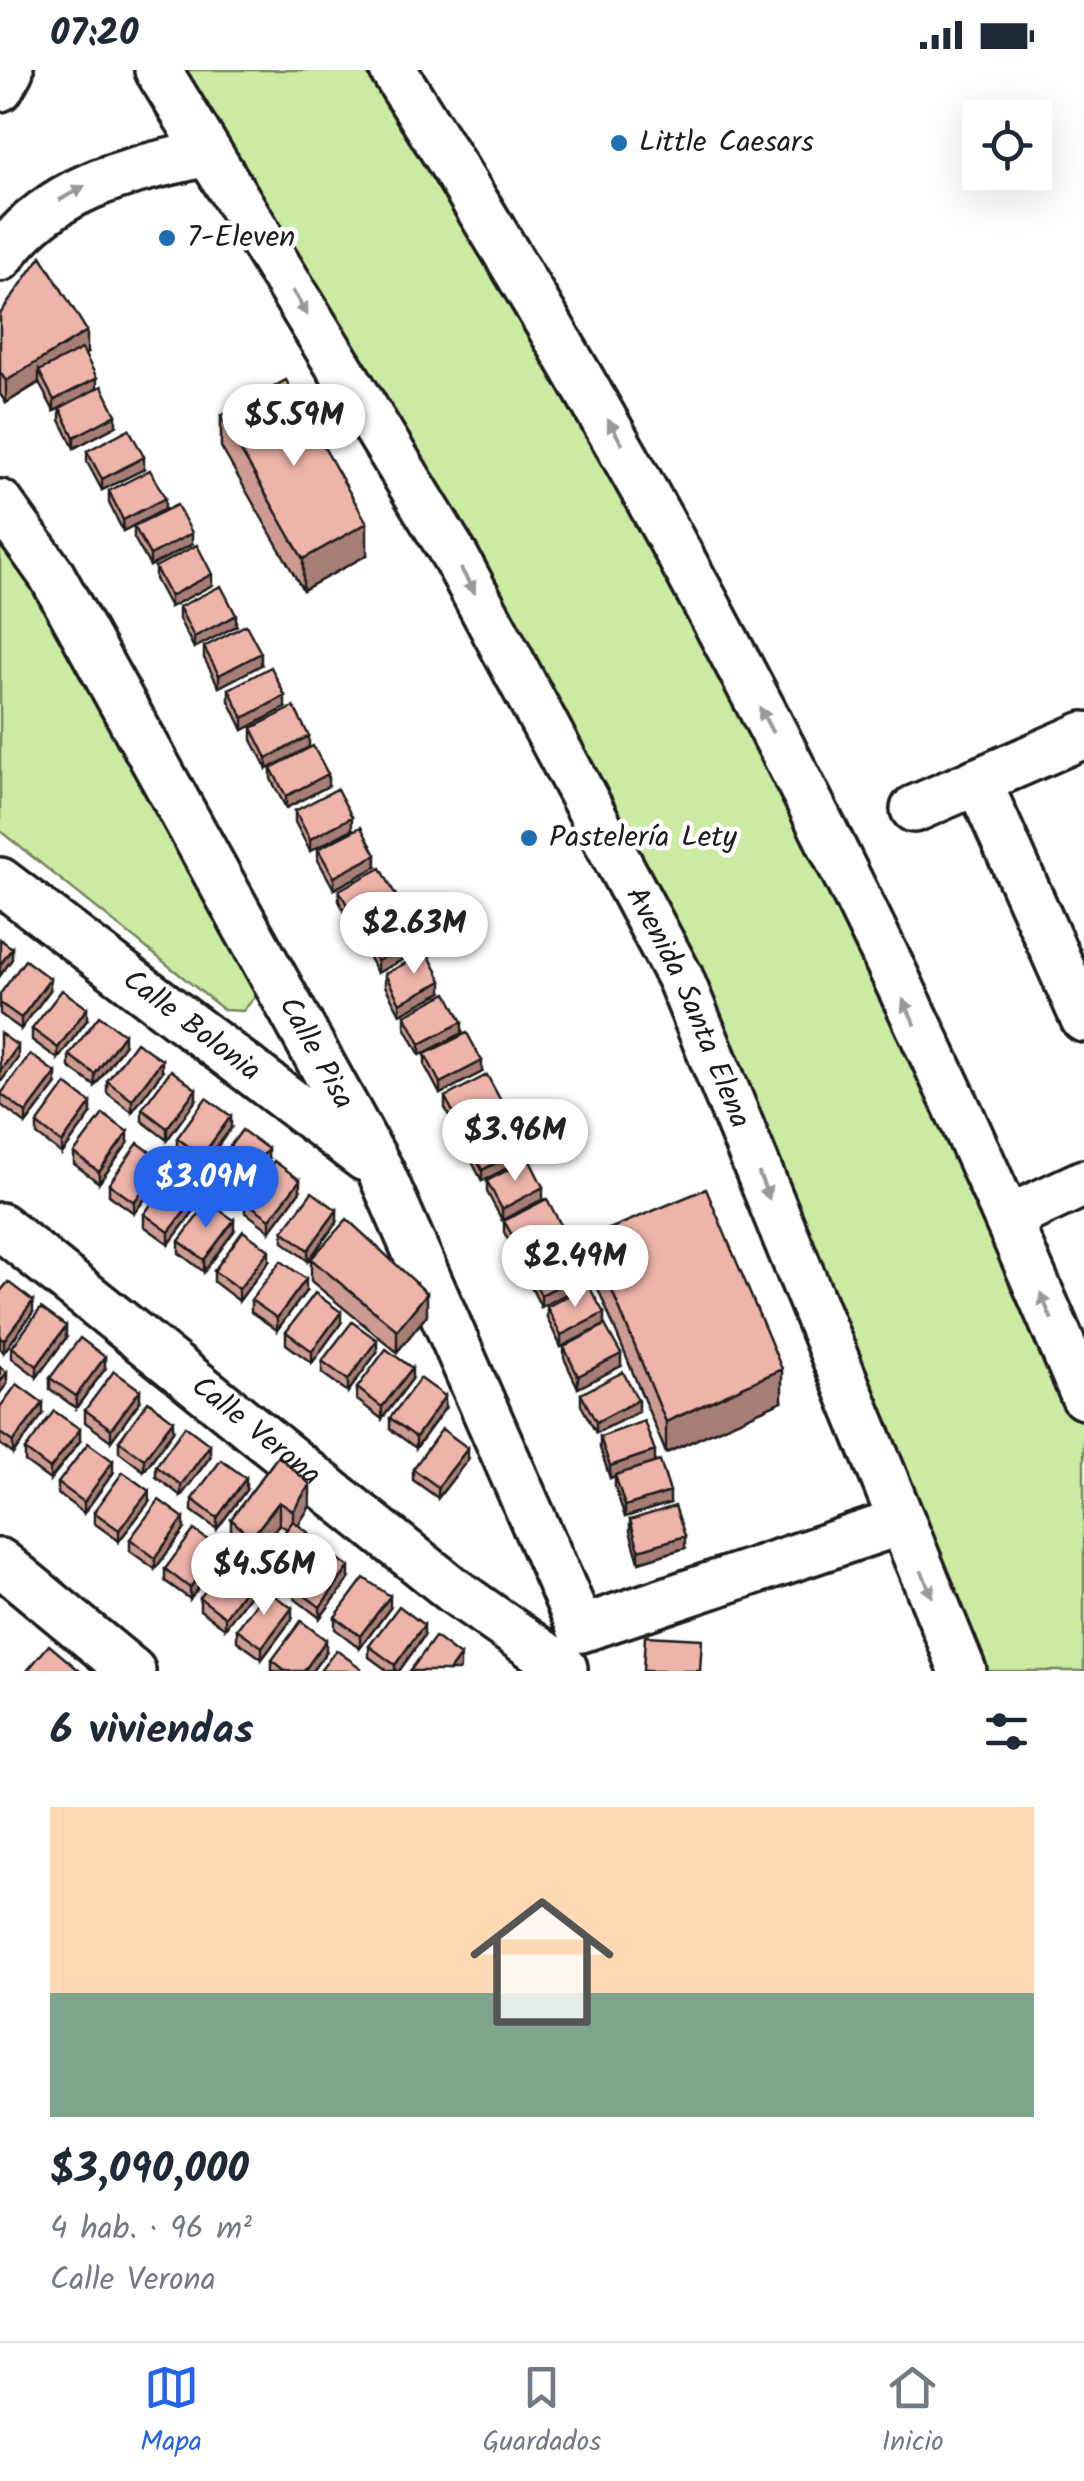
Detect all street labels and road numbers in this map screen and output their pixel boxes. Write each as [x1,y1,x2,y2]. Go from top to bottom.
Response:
street label: Avenida Santa Elena [612,878,763,1136]
street label: Calle Bolonia [112,958,271,1095]
street label: Calle Pisa [265,988,366,1119]
street label: Calle Verona [180,1364,331,1499]

